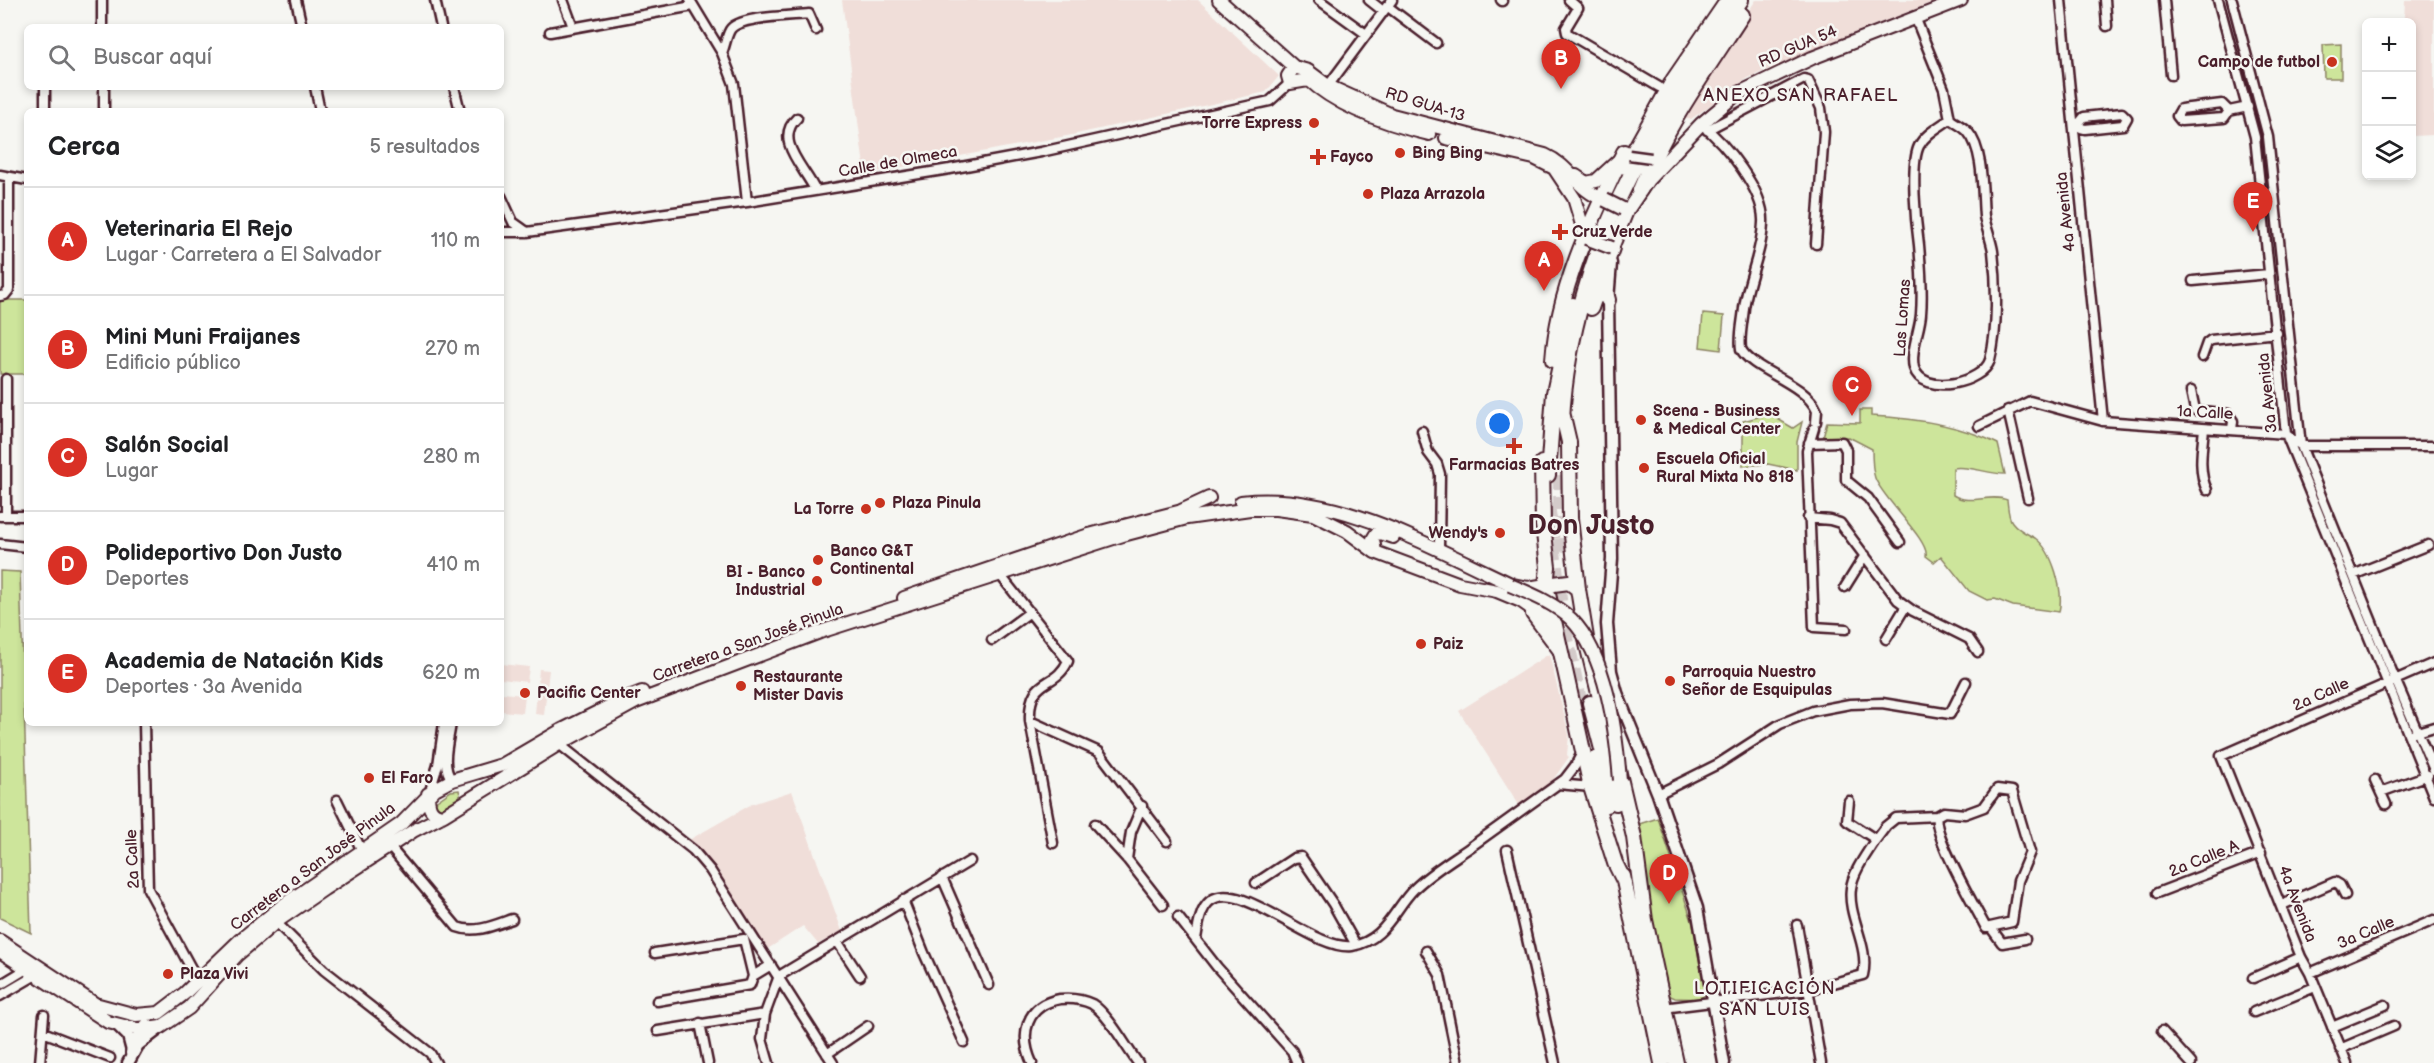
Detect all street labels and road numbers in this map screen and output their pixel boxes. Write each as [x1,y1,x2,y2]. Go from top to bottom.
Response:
street label: RD GUA 54 [1756,22,1840,72]
street label: RD GUA-13 [1383,84,1467,126]
street label: Calle de Olmeca [837,142,959,182]
street label: 4a Avenida [2052,171,2080,253]
street label: Las Lomas [1891,278,1915,358]
street label: 3a Avenida [2254,352,2282,434]
street label: 1a Calle [2176,402,2234,424]
street label: Carretera a San José Pinula [650,600,846,686]
street label: 2a Calle [2290,674,2353,716]
street label: Carretera a San José Pinula [227,799,399,935]
street label: 2a Calle [122,828,144,889]
street label: 2a Calle A [2166,836,2242,882]
street label: 4a Avenida [2274,863,2320,945]
street label: 3a Calle [2335,912,2398,954]

